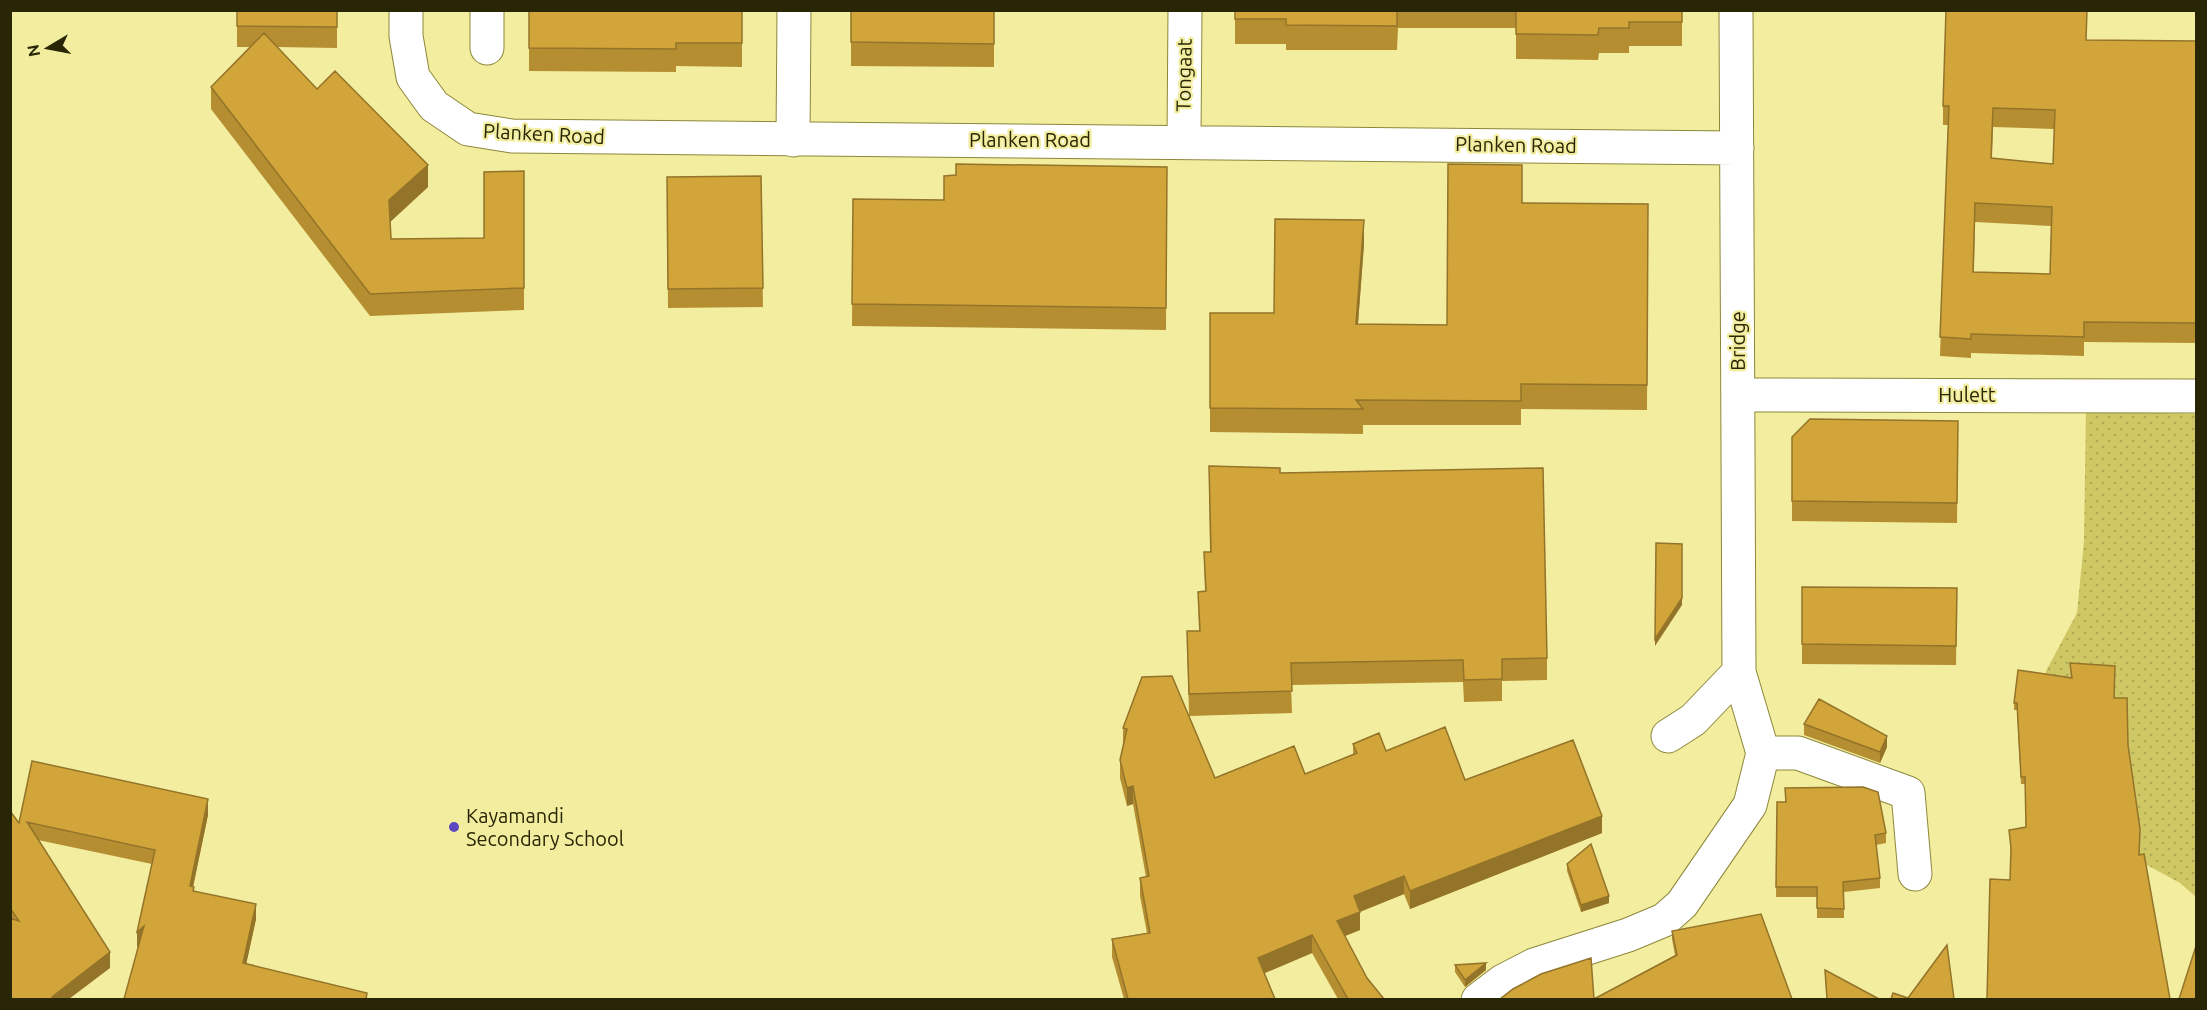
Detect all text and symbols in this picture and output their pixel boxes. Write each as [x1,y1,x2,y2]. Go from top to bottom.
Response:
north arrow [18,18,78,78]
street label: Tongaat [1171,38,1196,112]
text: N [23,43,43,58]
street label: Planken Road [483,119,605,148]
street label: Planken Road [969,128,1091,151]
street label: Planken Road [1455,132,1577,157]
street label: Bridge [1726,311,1749,371]
street label: Hulett [1938,383,1996,406]
place label: Kayamandi Secondary School [466,804,624,850]
marker: Kayamandi Secondary School [447,820,461,834]

